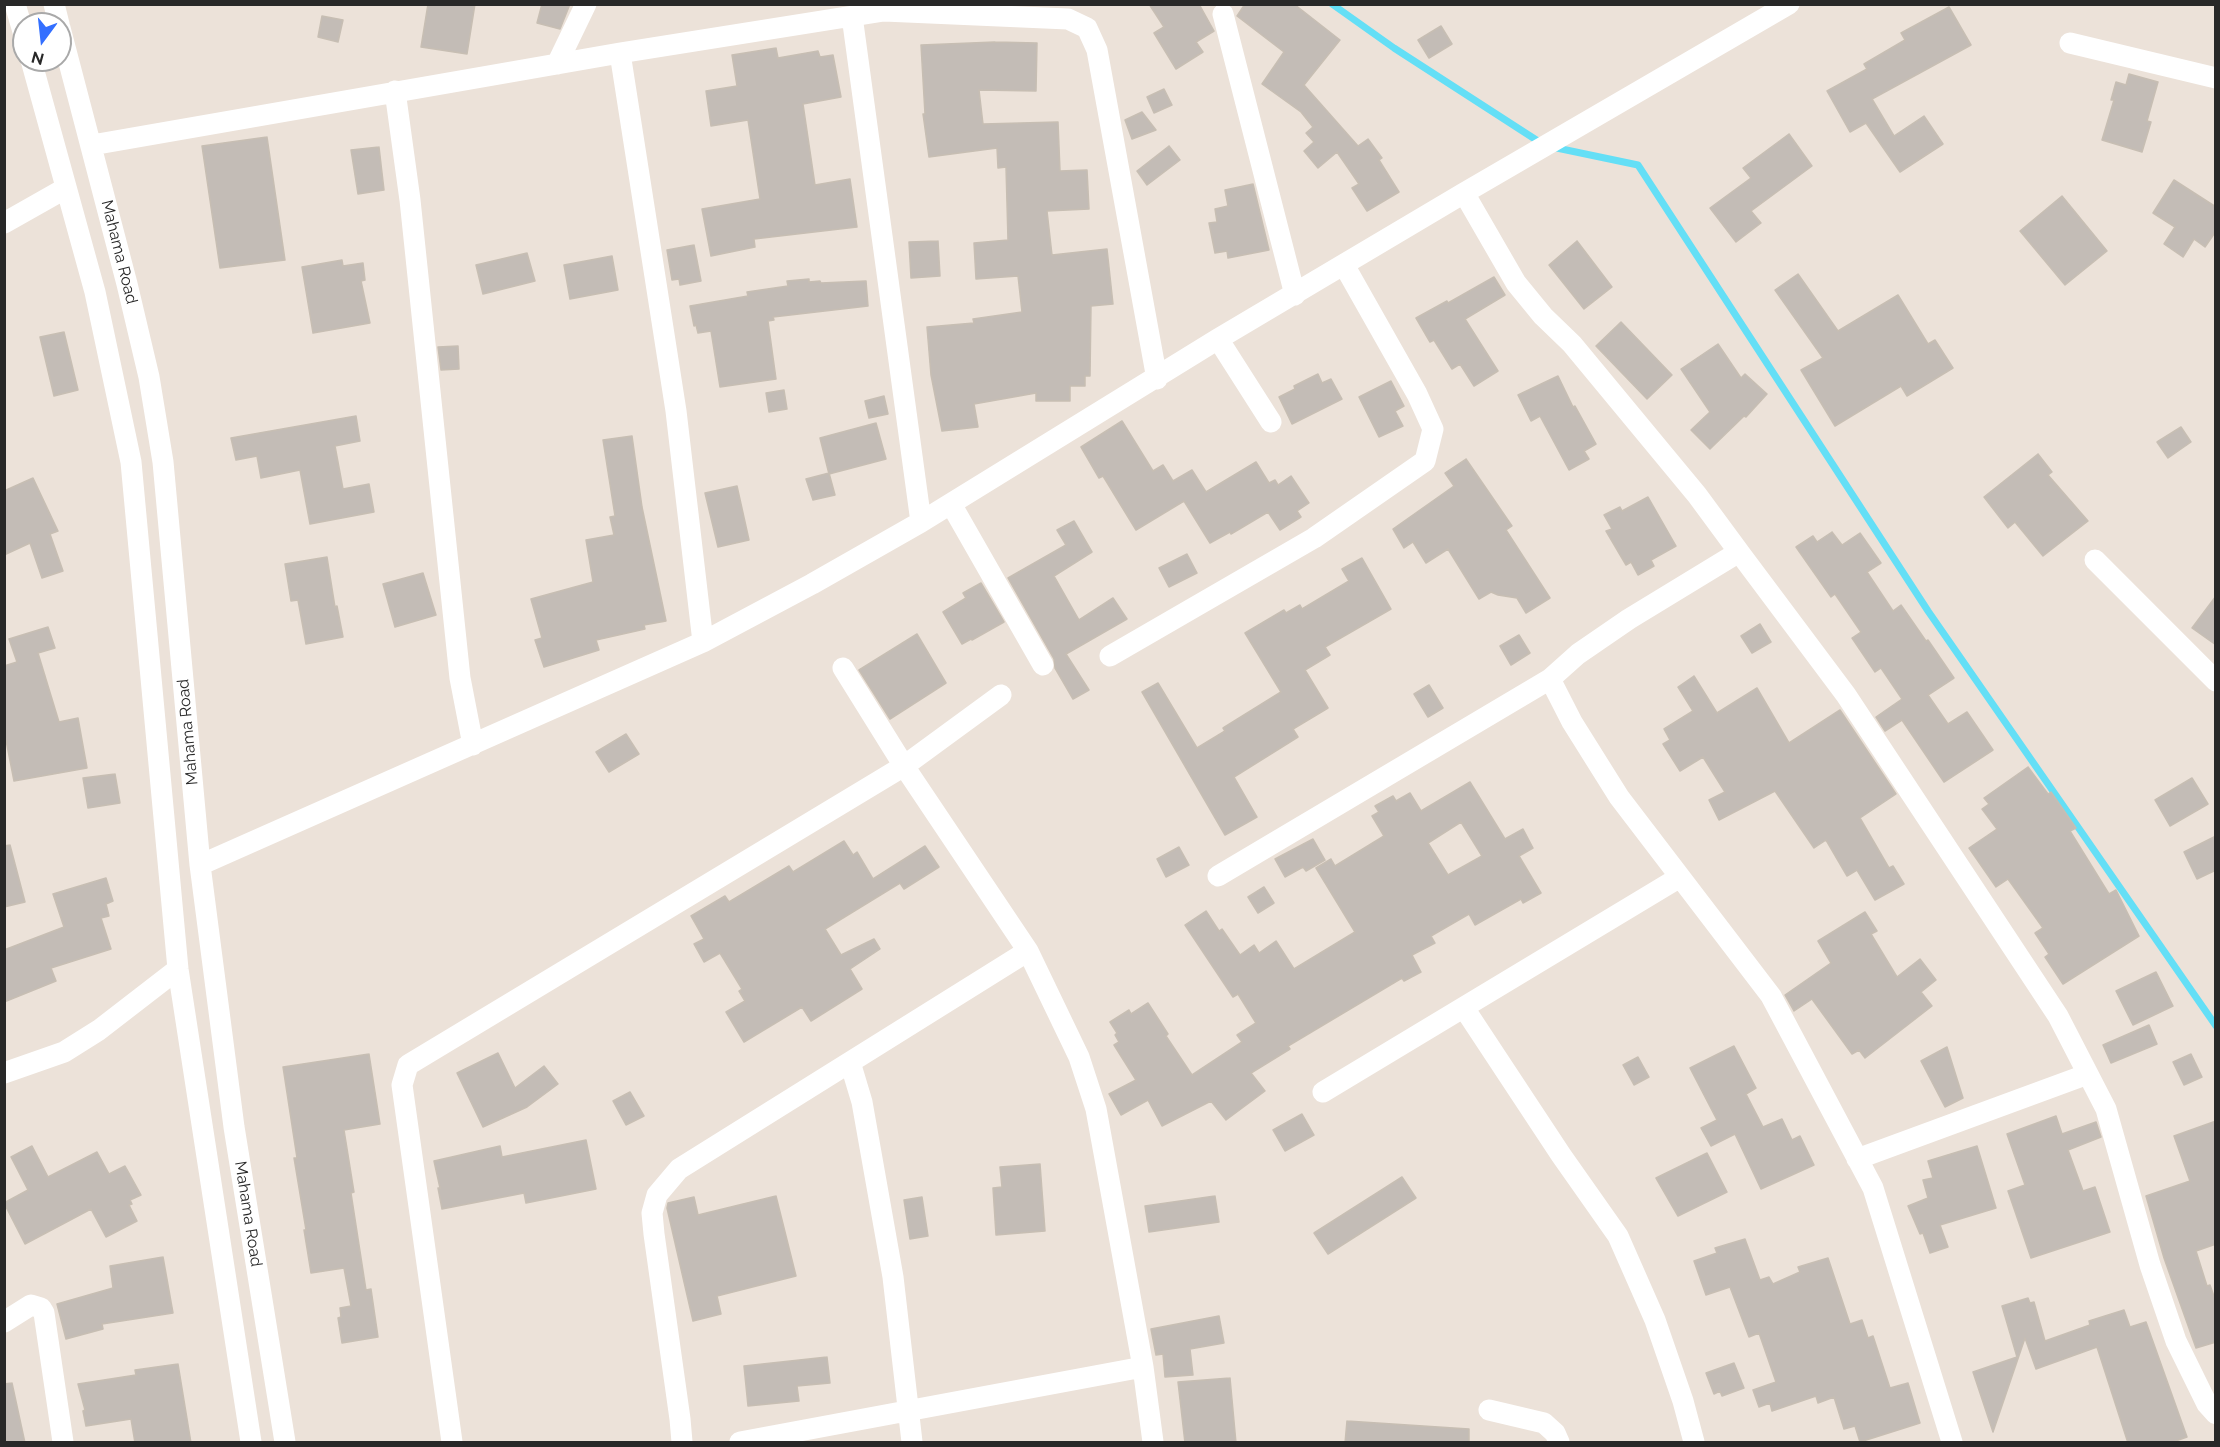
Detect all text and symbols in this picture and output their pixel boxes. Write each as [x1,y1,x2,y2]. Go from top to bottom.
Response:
north arrow [12,12,72,72]
text: N [29,47,46,69]
street label: Mahama Road [97,198,141,306]
street label: Mahama Road [174,678,202,786]
street label: Mahama Road [230,1160,266,1268]

